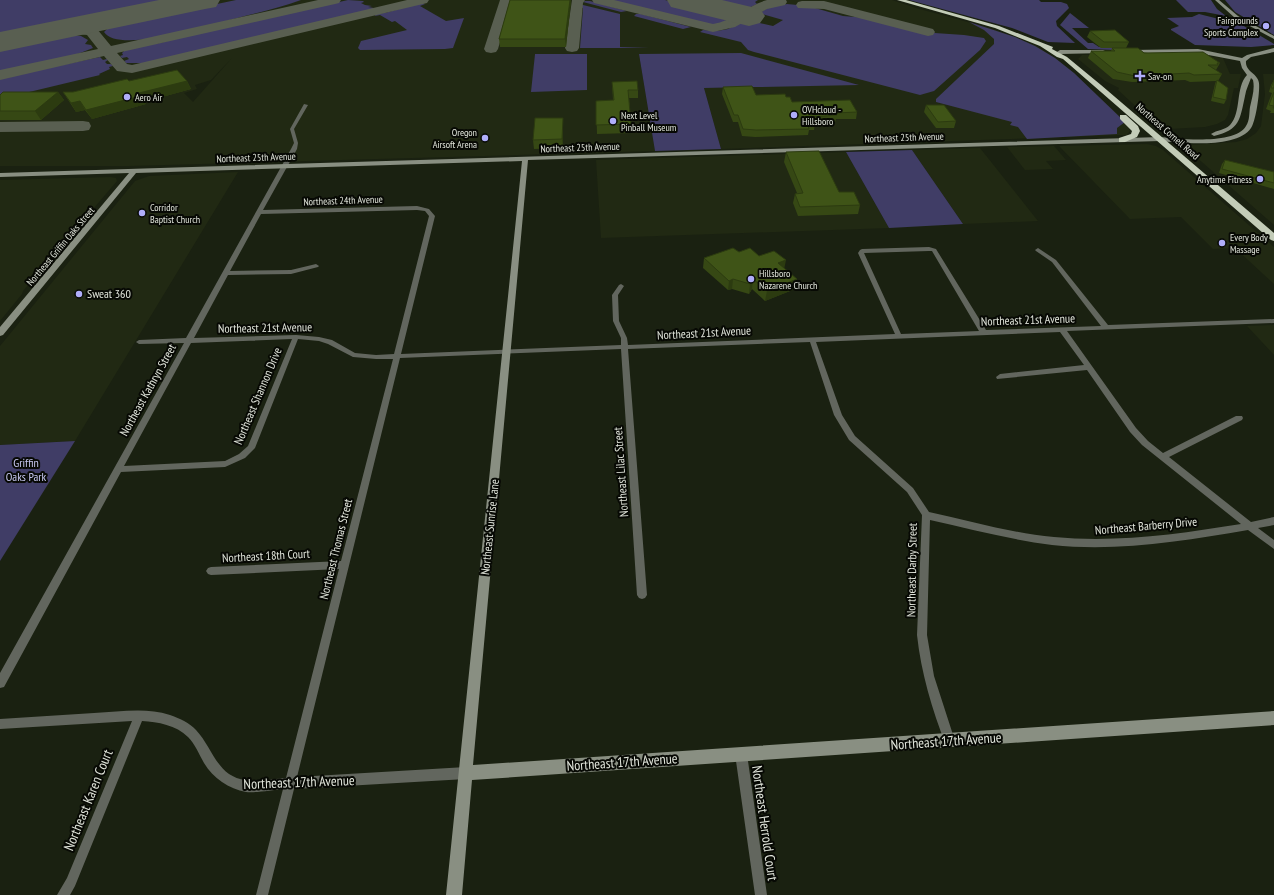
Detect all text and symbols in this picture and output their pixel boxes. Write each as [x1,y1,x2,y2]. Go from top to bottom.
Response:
place label: Fairgrounds Sports Complex [1204,14,1259,39]
marker: Fairgrounds Sports Complex [1261,21,1271,31]
place label: Sav-on [1148,70,1172,83]
marker: Sav-on [1135,71,1145,81]
place label: Aero Air [135,91,163,104]
marker: Aero Air [122,92,132,102]
street label: Northeast Cornell Road [1133,100,1202,163]
place label: OVHcloud - Hillsboro [802,103,841,128]
place label: Next Level Pinball Museum [621,109,676,134]
marker: OVHcloud - Hillsboro [789,110,799,120]
marker: Next Level Pinball Museum [608,116,618,126]
place label: Oregon Airsoft Arena [433,126,477,151]
street label: Northeast 25th Avenue [864,130,944,145]
marker: Oregon Airsoft Arena [480,133,490,143]
street label: Northeast 25th Avenue [540,140,620,155]
street label: Northeast 25th Avenue [216,150,296,165]
place label: Anytime Fitness [1197,173,1253,186]
marker: Anytime Fitness [1255,174,1265,184]
street label: Northeast 24th Avenue [303,193,383,208]
place label: Corridor Baptist Church [150,201,200,226]
street label: Northeast Griffin Oaks Street [24,204,97,288]
marker: Corridor Baptist Church [137,208,147,218]
place label: Every Body Massage [1230,231,1268,256]
marker: Every Body Massage [1217,238,1227,248]
place label: Hillsboro Nazarene Church [759,267,818,292]
marker: Hillsboro Nazarene Church [746,274,756,284]
place label: Sweat 360 [87,286,131,301]
marker: Sweat 360 [74,289,84,299]
street label: Northeast 21st Avenue [981,310,1075,329]
street label: Northeast 21st Avenue [218,319,312,336]
street label: Northeast 21st Avenue [657,323,751,342]
street label: Northeast Kathryn Street [116,340,179,438]
street label: Northeast Shannon Drive [230,345,285,447]
street label: Northeast Lilac Street [610,426,631,517]
park label: Griffin Oaks Park [6,455,47,484]
street label: Northeast Sunrise Lane [477,478,502,576]
street label: Northeast Thomas Street [316,496,355,601]
street label: Northeast Barberry Drive [1094,514,1198,537]
street label: Northeast Darby Street [903,522,920,617]
street label: Northeast 18th Court [222,546,311,565]
street label: Northeast 17th Avenue [890,728,1002,754]
street label: Northeast Karen Court [59,747,117,853]
street label: Northeast 17th Avenue [566,749,678,775]
street label: Northeast Herrold Court [748,764,782,882]
street label: Northeast 17th Avenue [243,771,355,793]

